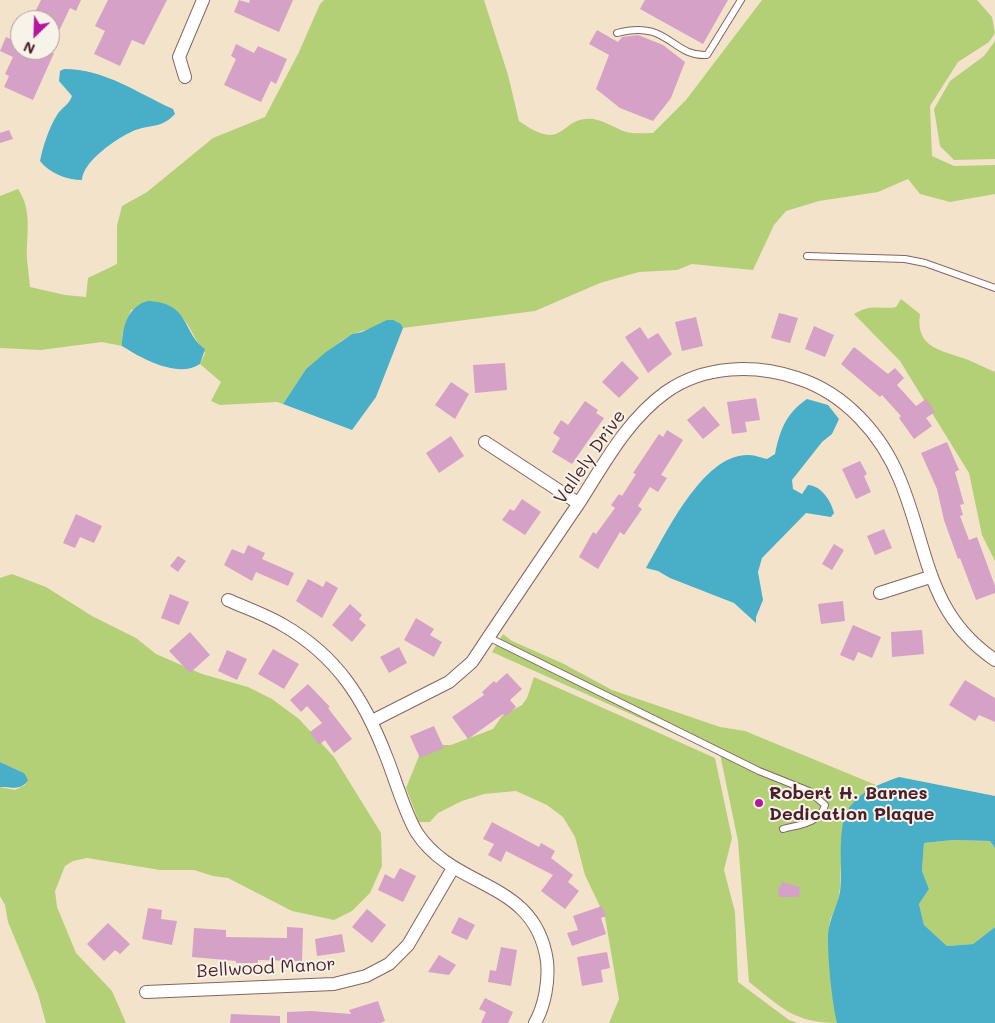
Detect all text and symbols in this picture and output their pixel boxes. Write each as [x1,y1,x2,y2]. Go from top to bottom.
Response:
north arrow [10,10,60,60]
text: N [20,37,38,59]
street label: Vallely Drive [550,406,630,508]
place label: Robert H. Barnes Dedication Plaque [769,782,935,824]
marker: Robert H. Barnes Dedication Plaque [753,797,765,809]
street label: Bellwood Manor [196,954,336,982]

